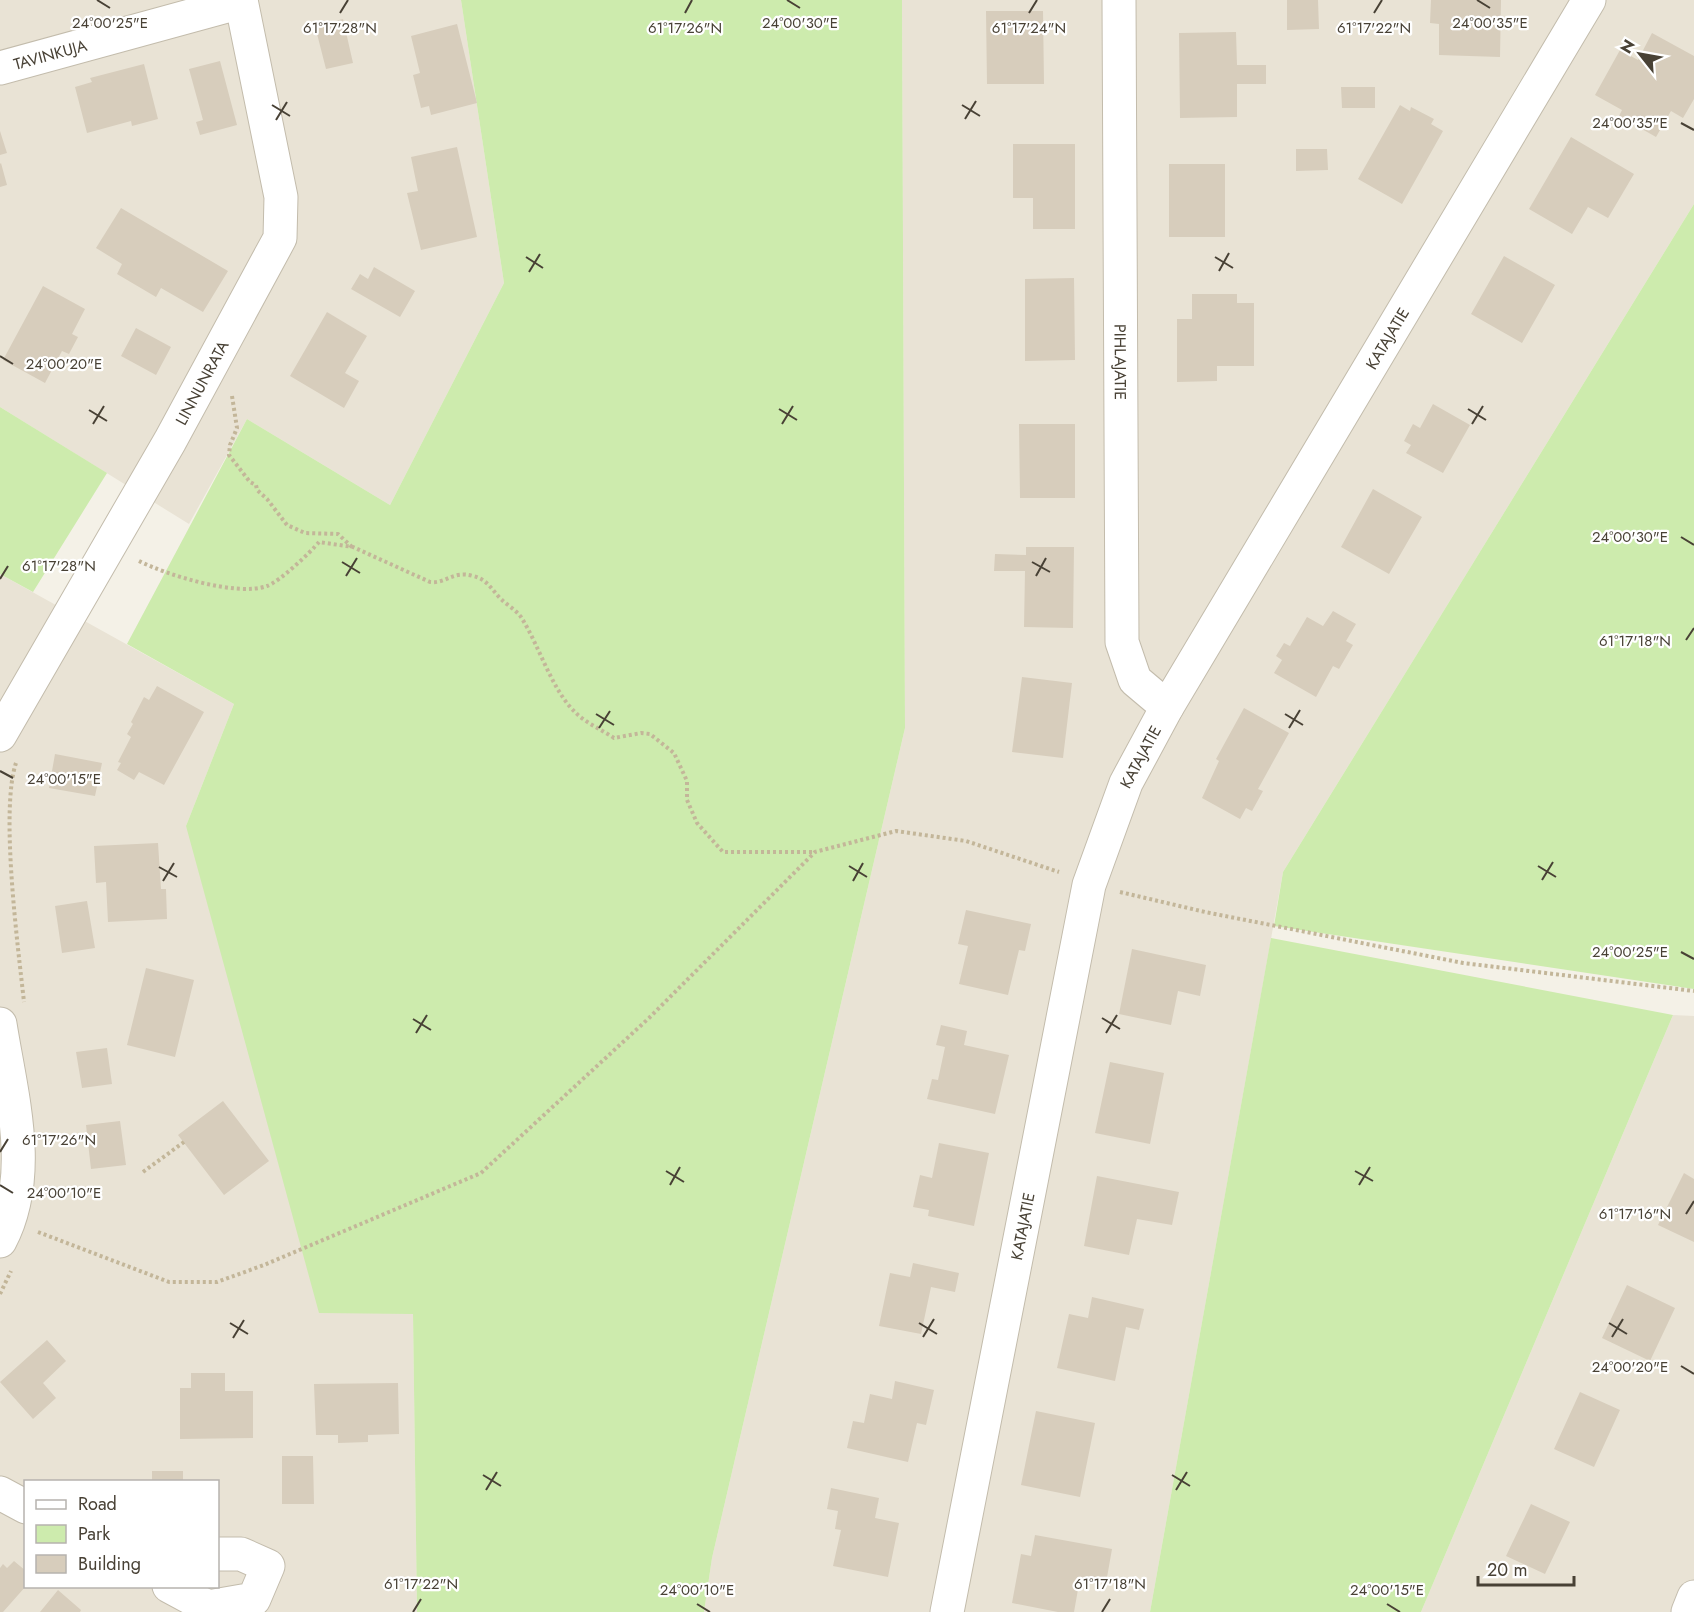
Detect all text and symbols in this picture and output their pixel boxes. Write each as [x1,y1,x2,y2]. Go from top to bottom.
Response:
text: 24°00'25"E [72,12,148,34]
text: 24°00'30"E [762,12,838,34]
text: 24°00'35"E [1452,12,1528,34]
text: 61°17'28"N [303,17,377,39]
text: 61°17'26"N [648,17,722,39]
text: 61°17'24"N [992,17,1066,39]
text: 61°17'22"N [1337,17,1411,39]
north arrow [1610,24,1670,84]
street label: TAVINKUJA [11,34,90,76]
text: N [1614,35,1641,58]
text: 24°00'35"E [1592,112,1668,134]
street label: KATAJATIE [1360,303,1415,374]
street label: PIHLAJATIE [1109,324,1132,400]
street label: LINNUNRATA [170,336,235,429]
text: 24°00'20"E [26,353,102,375]
text: 24°00'30"E [1592,526,1668,548]
text: 61°17'28"N [22,555,96,577]
text: 61°17'18"N [1599,630,1671,652]
street label: KATAJATIE [1114,721,1167,793]
text: 24°00'15"E [27,768,101,790]
text: 24°00'25"E [1592,941,1668,963]
text: 61°17'26"N [22,1129,96,1151]
text: 24°00'10"E [27,1182,101,1204]
street label: KATAJATIE [1005,1191,1041,1262]
text: 61°17'16"N [1599,1203,1671,1225]
text: 24°00'20"E [1592,1356,1668,1378]
legend [24,1480,219,1588]
text: Road [78,1491,117,1517]
text: Park [78,1521,110,1547]
scale bar [1478,1549,1574,1587]
text: Building [78,1551,141,1577]
text: 20 m [1487,1557,1527,1583]
text: 61°17'22"N [384,1573,458,1595]
text: 61°17'18"N [1074,1573,1146,1595]
text: 24°00'10"E [660,1579,734,1601]
text: 24°00'15"E [1350,1579,1424,1601]

